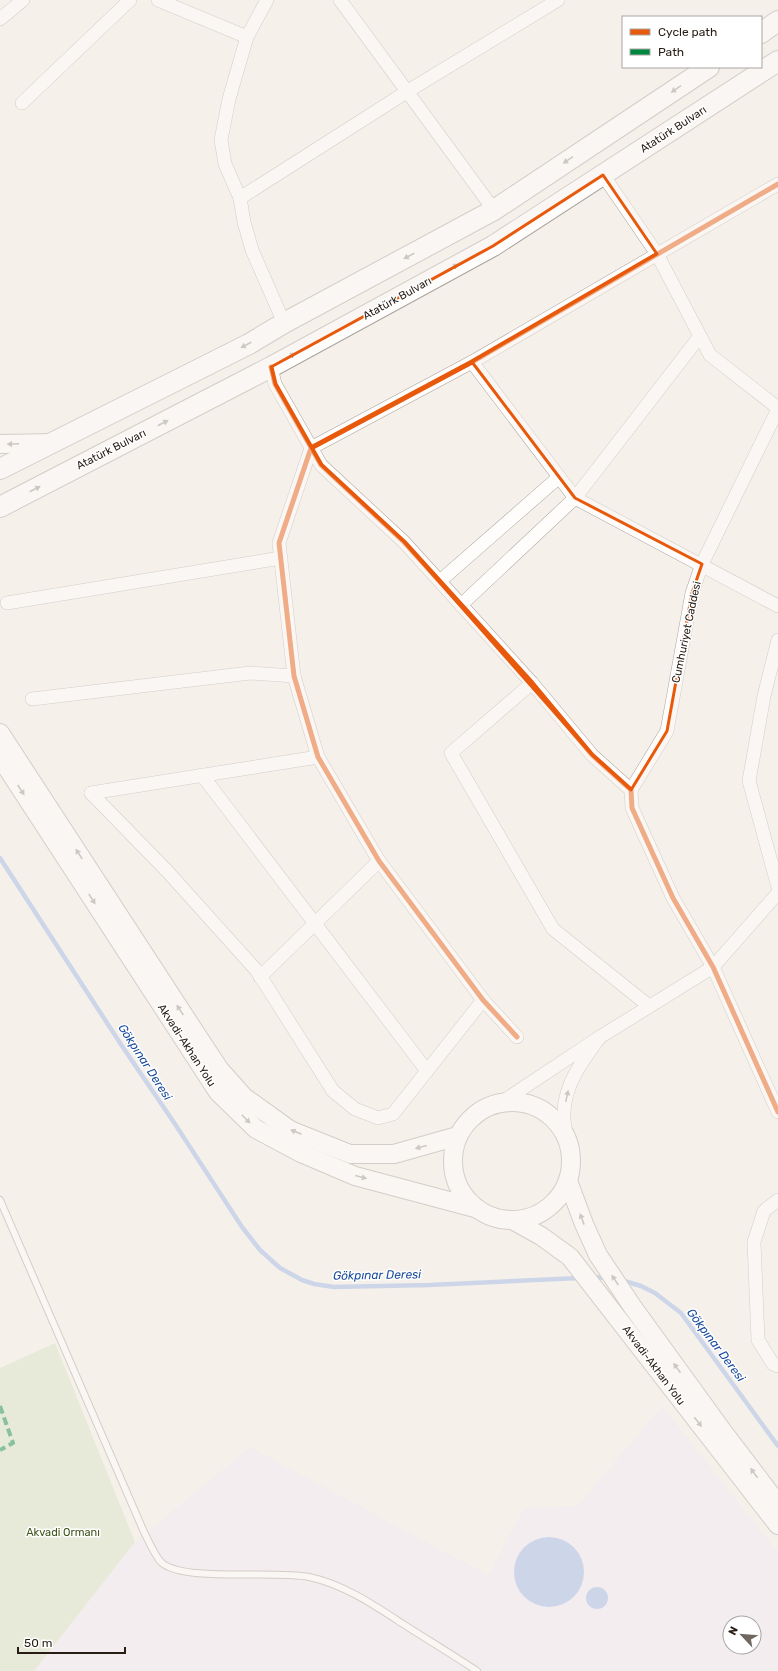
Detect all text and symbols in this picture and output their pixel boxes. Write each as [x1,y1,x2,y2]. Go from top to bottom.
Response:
legend [622,16,762,68]
text: Cycle path [658,25,717,39]
text: Path [658,45,684,59]
one-way arrow [671,85,682,92]
street label: Atatürk Bulvarı [638,103,709,156]
one-way arrow [562,157,574,164]
one-way arrow [403,252,414,259]
one-way arrow [448,264,459,270]
street label: Atatürk Bulvarı [361,274,434,323]
one-way arrow [240,342,252,349]
one-way arrow [284,353,296,359]
one-way arrow [157,420,168,426]
street label: Atatürk Bulvarı [74,426,148,473]
one-way arrow [6,441,19,447]
one-way arrow [29,486,40,492]
street label: Cumhuriyet Caddesi [669,580,704,684]
one-way arrow [17,785,25,795]
one-way arrow [75,849,83,860]
one-way arrow [88,894,96,904]
street label: Akvadi-Akhan Yolu [155,1002,218,1089]
one-way arrow [177,1004,184,1016]
water label: Gökpınar Deresi [115,1021,175,1104]
one-way arrow [564,1090,570,1102]
one-way arrow [241,1114,251,1124]
one-way arrow [290,1129,301,1135]
one-way arrow [414,1144,427,1150]
one-way arrow [355,1174,367,1180]
one-way arrow [578,1213,584,1225]
water label: Gökpınar Deresi [333,1267,422,1283]
one-way arrow [611,1275,619,1285]
water label: Gökpınar Deresi [684,1306,749,1385]
street label: Akvadi-Akhan Yolu [620,1323,688,1408]
one-way arrow [673,1363,681,1374]
one-way arrow [694,1417,702,1427]
one-way arrow [750,1467,759,1478]
park label: Akvadi Ormanı [26,1526,100,1539]
north arrow [722,1615,762,1655]
text: N [726,1624,741,1637]
scale bar [18,1629,125,1655]
text: 50 m [24,1636,52,1650]

